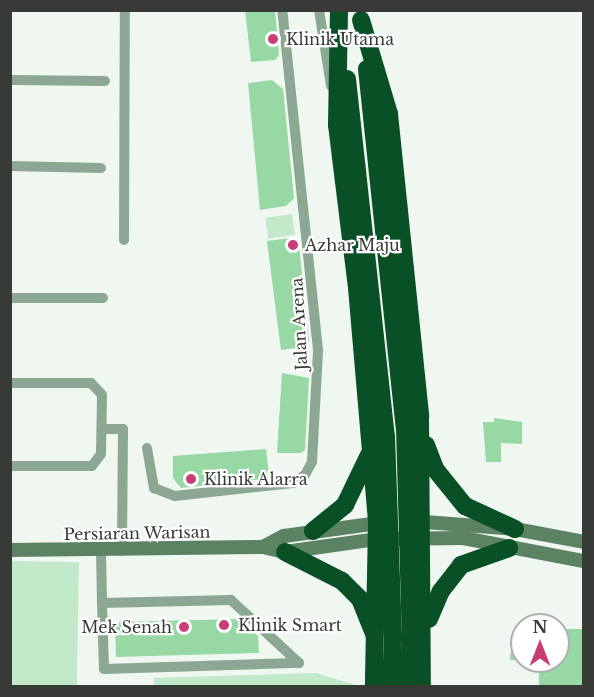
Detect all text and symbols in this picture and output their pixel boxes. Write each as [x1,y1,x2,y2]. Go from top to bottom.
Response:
place label: Klinik Utama [286,29,394,49]
marker: Klinik Utama [264,30,282,48]
place label: Azhar Maju [305,235,400,255]
marker: Azhar Maju [286,238,300,252]
street label: Jalan Arena [287,277,311,371]
place label: Klinik Alarra [204,469,309,489]
marker: Klinik Alarra [182,470,200,488]
street label: Persiaran Warisan [63,522,211,544]
north arrow [510,613,570,673]
place label: Klinik Smart [238,615,342,635]
marker: Klinik Smart [215,616,233,634]
place label: Mek Senah [81,617,172,637]
text: N [532,617,548,637]
marker: Mek Senah [177,620,191,634]

